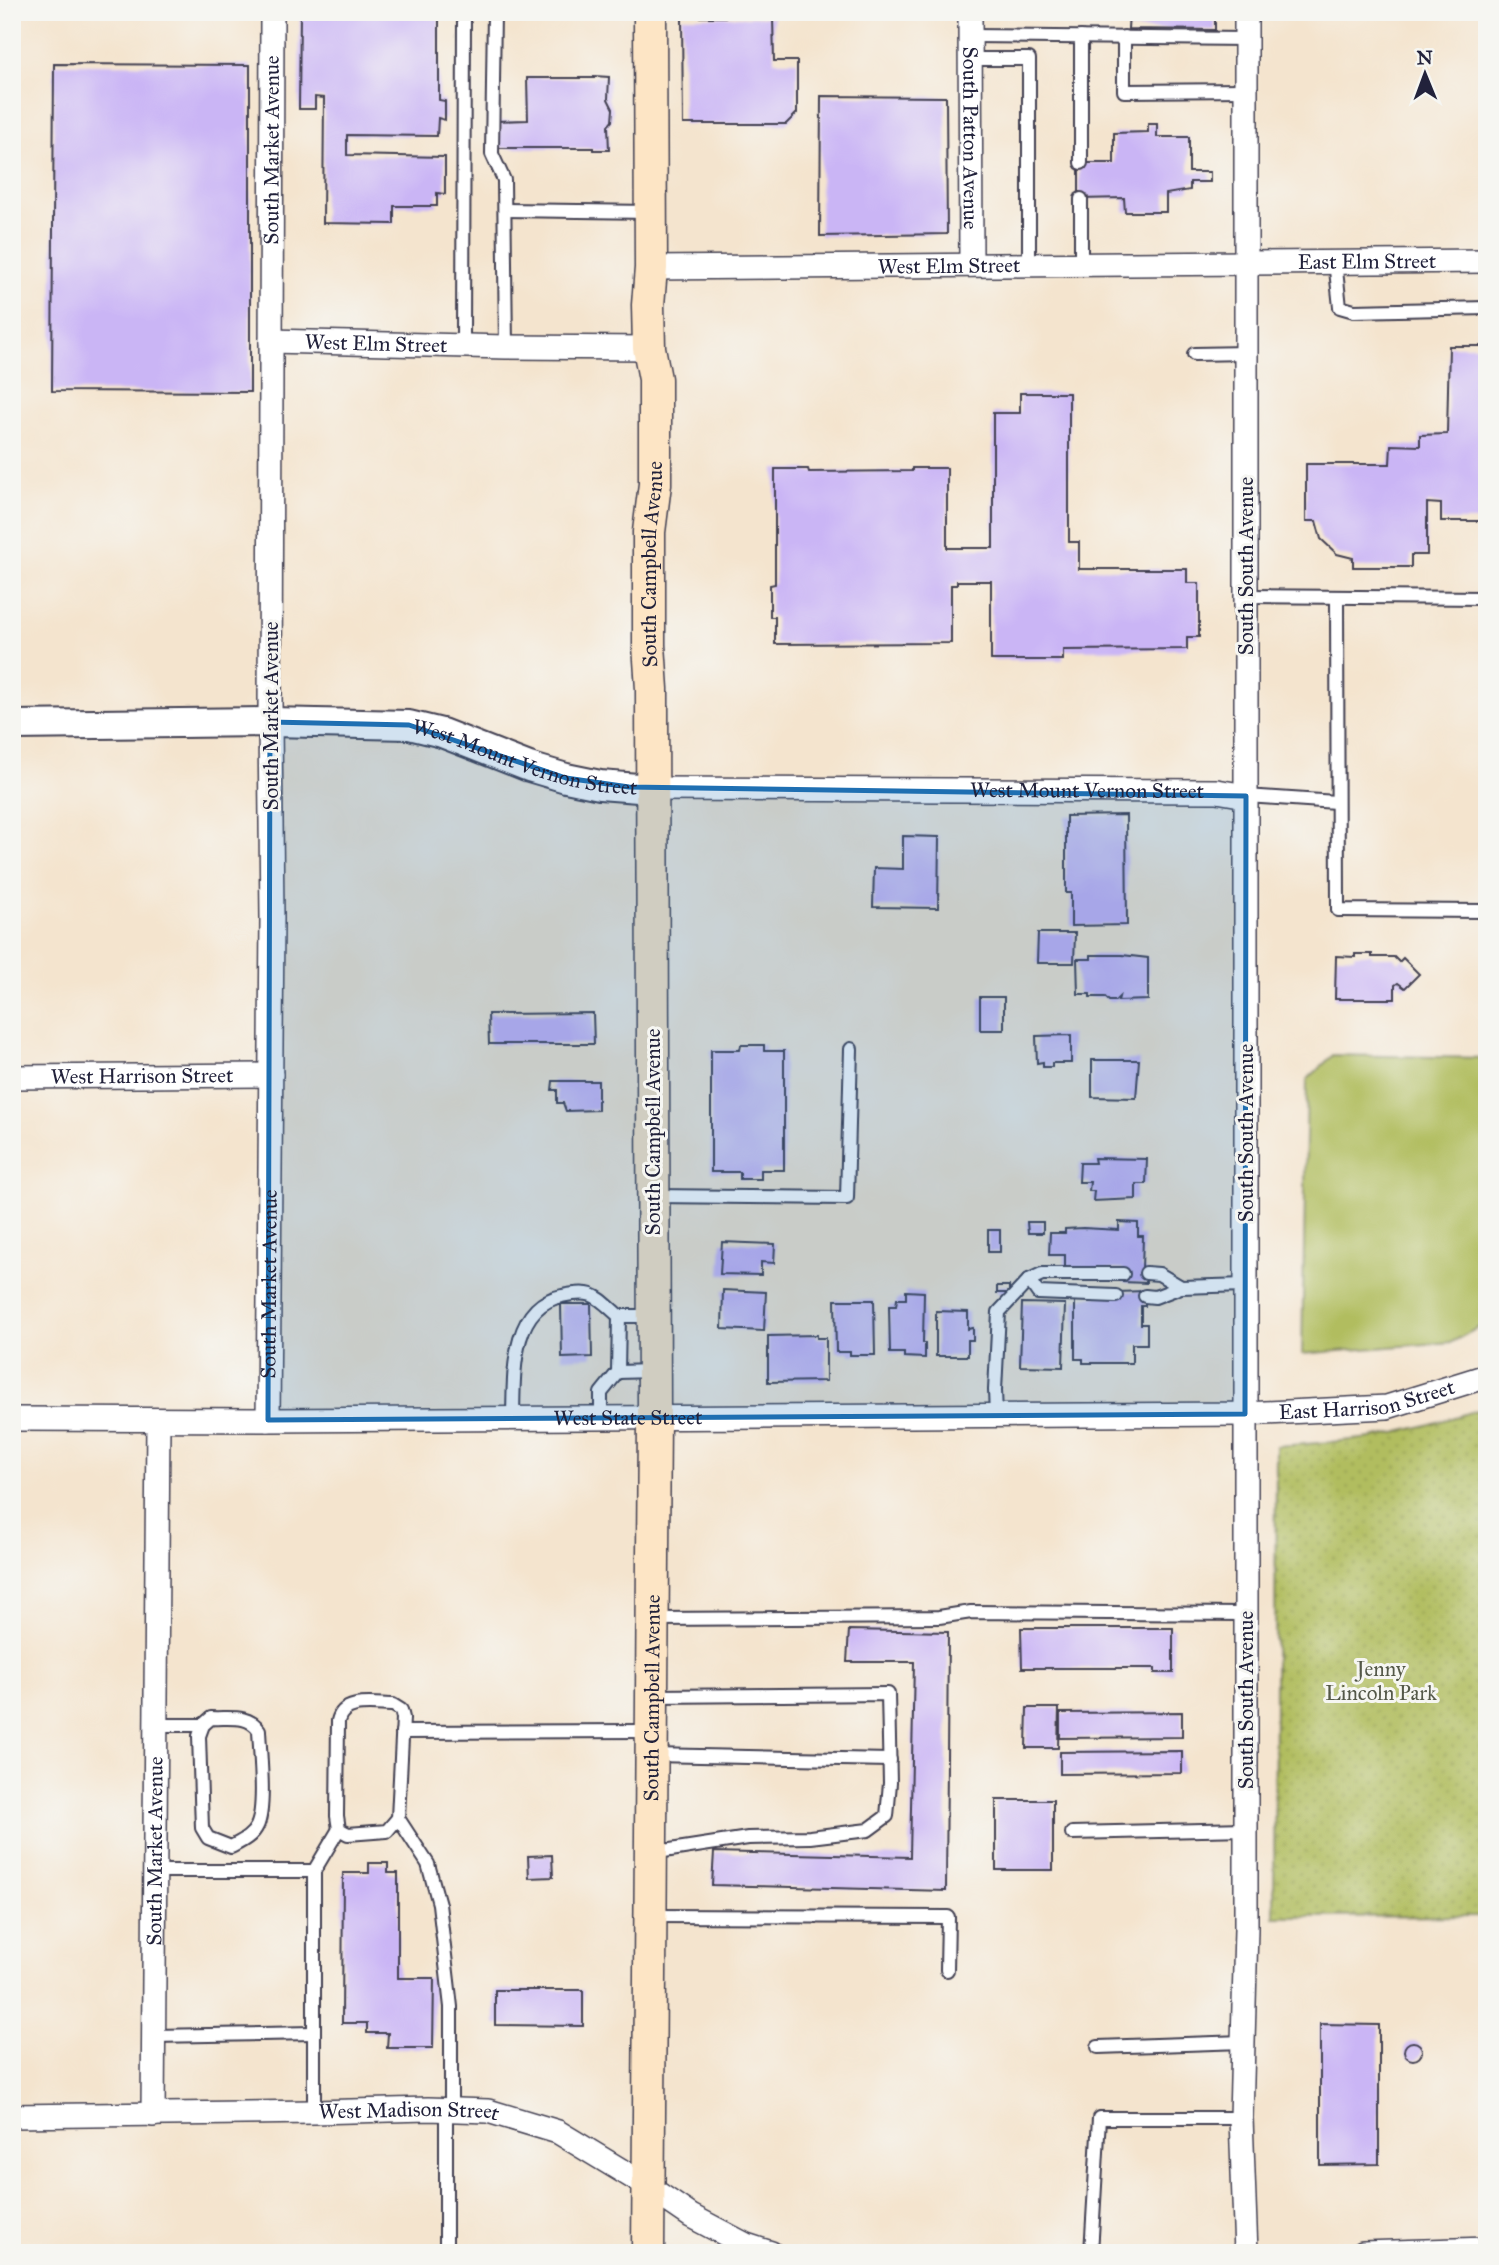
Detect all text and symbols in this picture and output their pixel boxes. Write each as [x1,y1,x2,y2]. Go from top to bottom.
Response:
north arrow [1390,38,1460,108]
text: N [1416,46,1433,69]
street label: South Patton Avenue [957,47,984,230]
street label: South Market Avenue [258,55,285,245]
street label: East Elm Street [1297,248,1437,275]
street label: West Elm Street [878,252,1021,280]
street label: West Elm Street [304,329,448,359]
street label: South Campbell Avenue [636,461,668,668]
street label: South South Avenue [1233,477,1259,655]
street label: South Market Avenue [258,621,284,811]
street label: West Mount Vernon Street [410,713,639,801]
street label: West Mount Vernon Street [970,777,1205,804]
street label: South Campbell Avenue [640,1028,666,1235]
street label: South South Avenue [1233,1044,1259,1222]
street label: West Harrison Street [51,1062,234,1090]
street label: South Market Avenue [255,1189,283,1379]
street label: East Harrison Street [1278,1374,1458,1425]
street label: West State Street [553,1404,703,1431]
street label: South Campbell Avenue [638,1594,666,1802]
street label: South South Avenue [1233,1611,1259,1789]
park label: Jenny Lincoln Park [1325,1656,1437,1706]
street label: South Market Avenue [141,1756,169,1946]
street label: West Madison Street [318,2096,503,2127]

